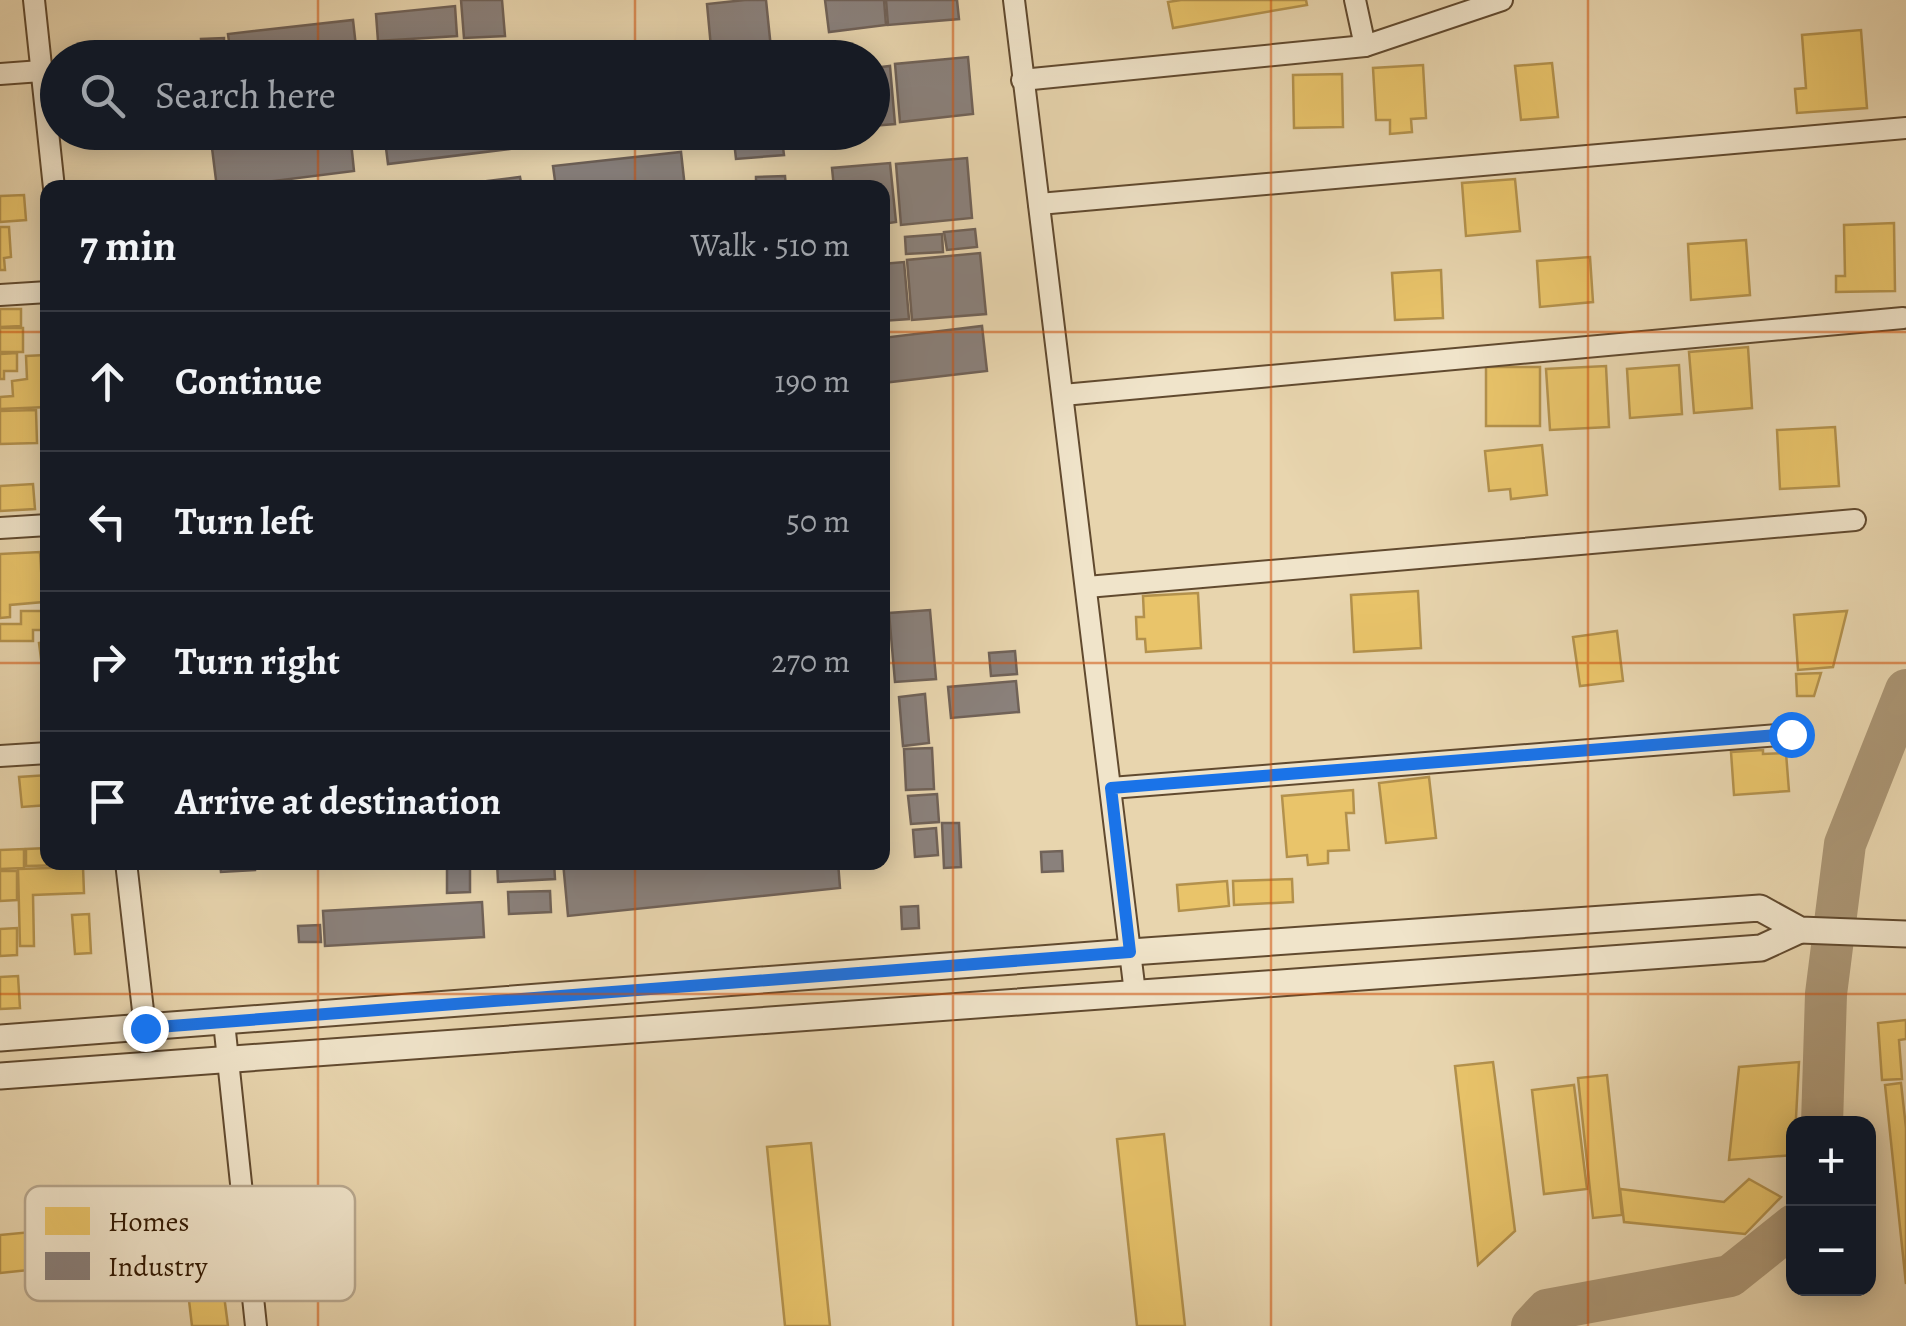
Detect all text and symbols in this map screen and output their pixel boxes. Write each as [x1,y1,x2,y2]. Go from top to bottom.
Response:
search box [40,40,890,150]
icon: search [75,68,130,123]
text: Search here [155,69,336,121]
text: 7 min [80,217,176,274]
text: Walk · 510 m [690,223,850,267]
icon: ahead [80,354,135,409]
text: Continue [175,355,322,407]
text: 190 m [774,359,850,403]
icon: left [80,494,135,549]
text: Turn left [175,495,314,547]
text: 50 m [786,499,850,543]
icon: right [80,634,135,689]
text: Turn right [175,635,340,687]
text: 270 m [771,639,850,683]
route start [1769,712,1815,758]
icon: arrive [80,774,135,829]
text: Arrive at destination [175,775,501,827]
route end [123,1006,169,1052]
map controls [1786,1116,1876,1296]
button: + [1786,1116,1876,1206]
legend [25,1186,355,1301]
text: Homes [108,1203,190,1241]
button: − [1786,1206,1876,1296]
text: Industry [108,1248,208,1286]

